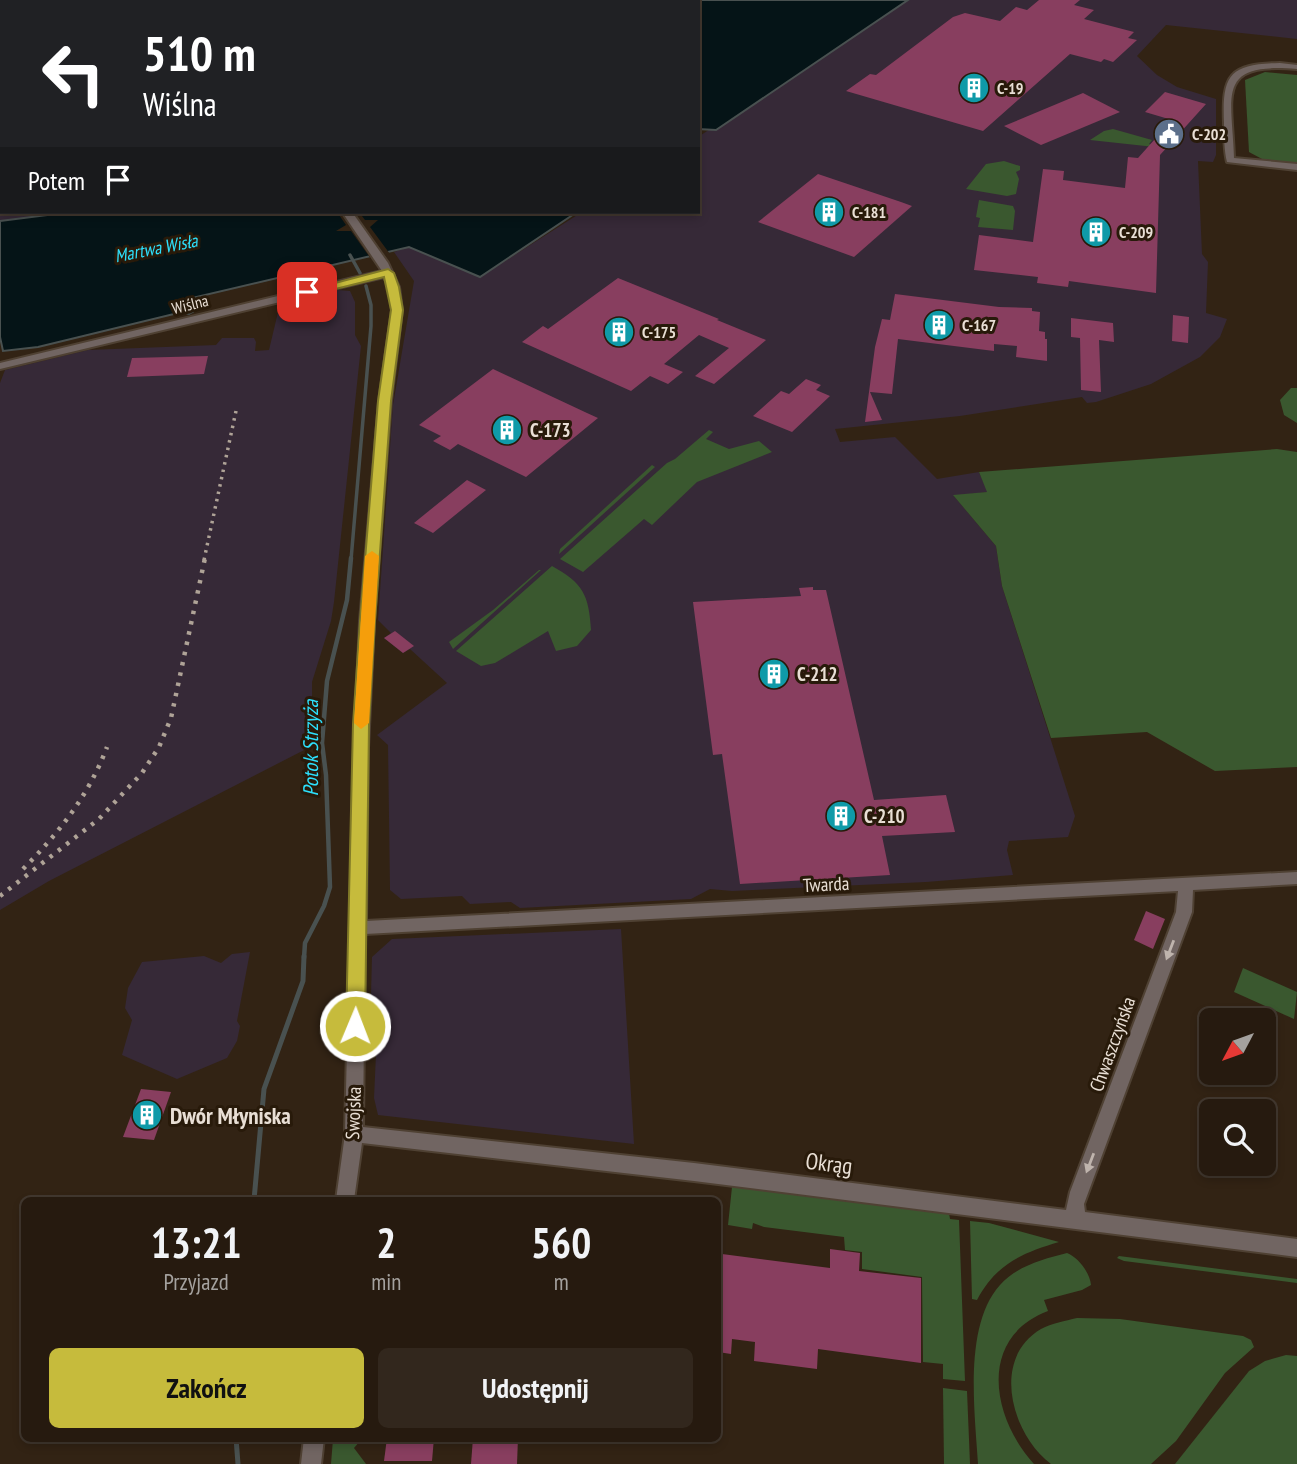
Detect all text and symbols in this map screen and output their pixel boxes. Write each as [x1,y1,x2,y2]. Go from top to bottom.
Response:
text: 510 m [143,21,256,85]
icon: left [28,28,119,119]
building icon: C-19 [957,71,991,105]
place label: C-19 [997,78,1024,98]
text: Wiślna [143,83,217,125]
public building icon: C-202 [1152,117,1186,151]
place label: C-202 [1192,124,1226,144]
icon: arrive [99,161,137,199]
text: Potem [28,164,85,197]
building icon: C-181 [812,195,846,229]
place label: C-181 [852,202,886,222]
building icon: C-209 [1079,215,1113,249]
place label: C-209 [1119,222,1153,242]
water label: Martwa Wisła [113,229,200,267]
pin [277,262,337,322]
icon: arrive [288,273,326,311]
street label: Wiślna [170,290,210,318]
building icon: C-167 [922,308,956,342]
building icon: C-175 [602,315,636,349]
place label: C-167 [962,315,996,335]
place label: C-175 [642,322,676,342]
building icon: C-173 [490,413,524,447]
place label: C-173 [530,418,571,442]
building icon: C-212 [757,657,791,691]
place label: C-212 [797,662,838,686]
water label: Potok Strzyża [297,698,324,796]
building icon: C-210 [824,799,858,833]
place label: C-210 [864,804,905,828]
street label: Twarda [802,871,850,897]
one-way arrow [1164,939,1175,960]
position arrow [318,989,392,1063]
street label: Chwaszczyńska [1084,993,1140,1095]
north arrow [1199,1008,1276,1085]
map controls [1199,1008,1276,1176]
street label: Swojska [340,1086,366,1140]
building icon: Dwór Młyniska [130,1098,164,1132]
button: search [1199,1099,1276,1176]
place label: Dwór Młyniska [170,1101,291,1130]
street label: Okrąg [804,1146,854,1180]
one-way arrow [1084,1152,1095,1173]
text: 13:21 [151,1215,242,1270]
text: 2 [376,1215,396,1270]
text: 560 [531,1215,591,1270]
text: Przyjazd [164,1267,229,1296]
text: min [371,1267,401,1296]
text: m [554,1267,569,1296]
button: Zakończ [49,1348,364,1428]
button: Udostępnij [378,1348,693,1428]

